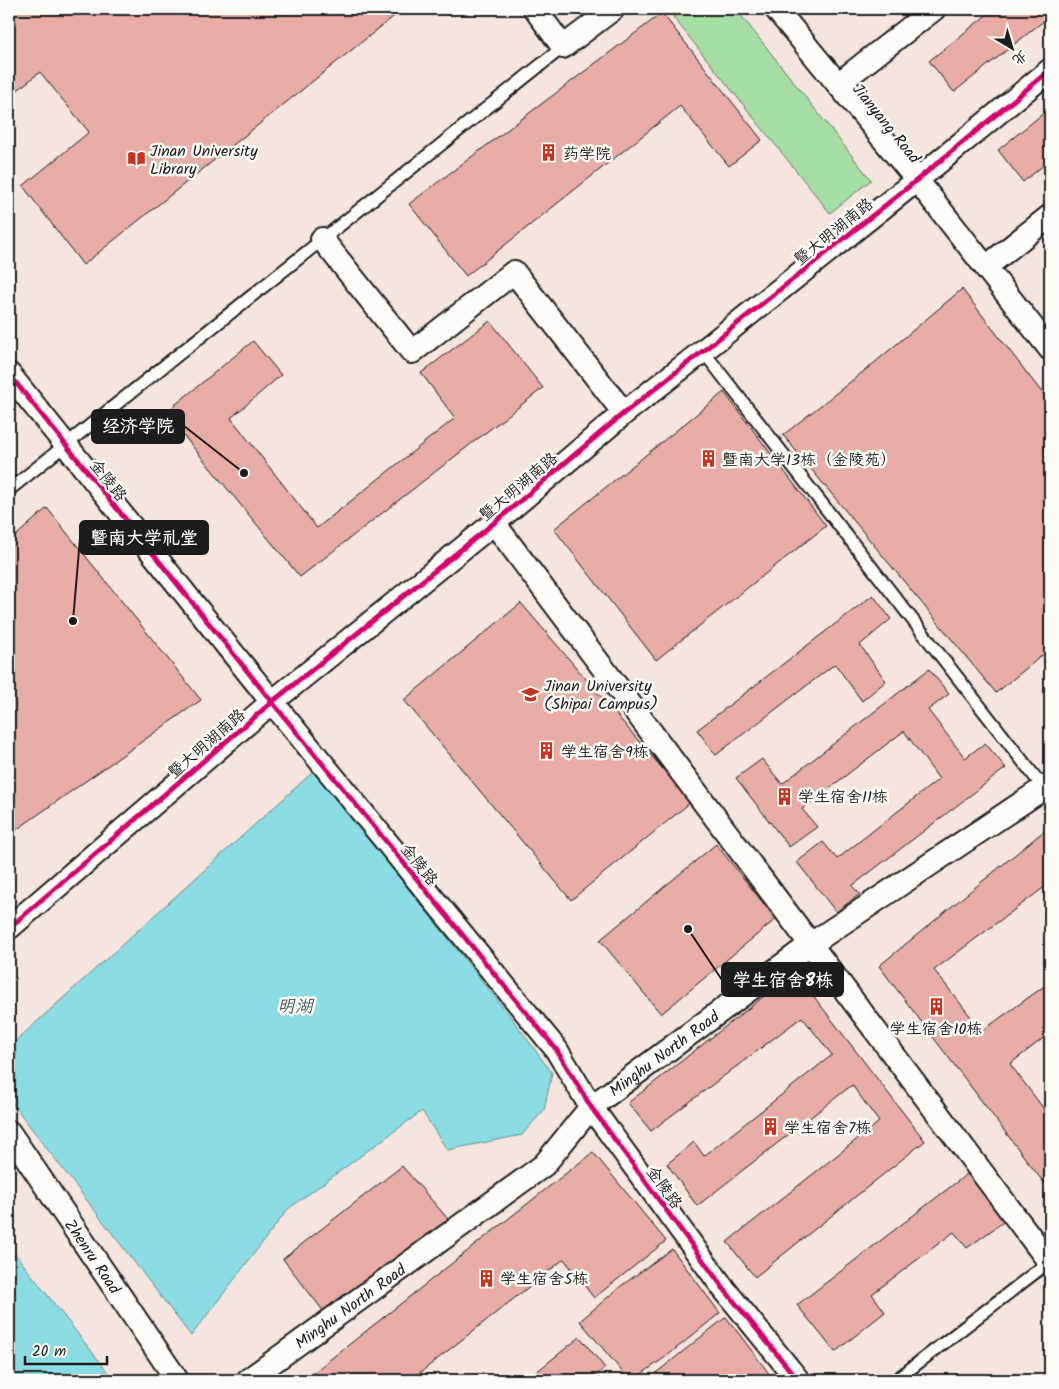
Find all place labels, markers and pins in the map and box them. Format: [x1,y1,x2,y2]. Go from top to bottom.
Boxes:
place label: Jinan University Library [150,139,258,182]
place label: 药学院 [563,142,611,167]
building icon: 药学院 [539,143,559,163]
library icon: Jinan University Library [126,149,146,169]
callout: 经济学院 [92,410,184,443]
place label: 暨南大学13栋（金陵苑） [722,448,896,473]
building icon: 暨南大学13栋（金陵苑） [698,449,718,469]
callout: 暨南大学礼堂 [80,521,208,554]
place label: Jinan University (Shipai Campus) [544,674,658,717]
school or university icon: Jinan University (Shipai Campus) [520,684,540,704]
place label: 学生宿舍9栋 [561,740,649,765]
building icon: 学生宿舍9栋 [537,741,557,761]
place label: 学生宿舍11栋 [798,785,888,810]
building icon: 学生宿舍11栋 [774,786,794,806]
callout: 学生宿舍8栋 [722,963,843,996]
building icon: 学生宿舍10栋 [926,996,946,1016]
place label: 学生宿舍10栋 [889,1017,983,1042]
place label: 学生宿舍7栋 [784,1116,871,1141]
building icon: 学生宿舍7栋 [760,1117,780,1137]
place label: 学生宿舍5栋 [500,1267,589,1292]
building icon: 学生宿舍5栋 [476,1268,496,1288]

